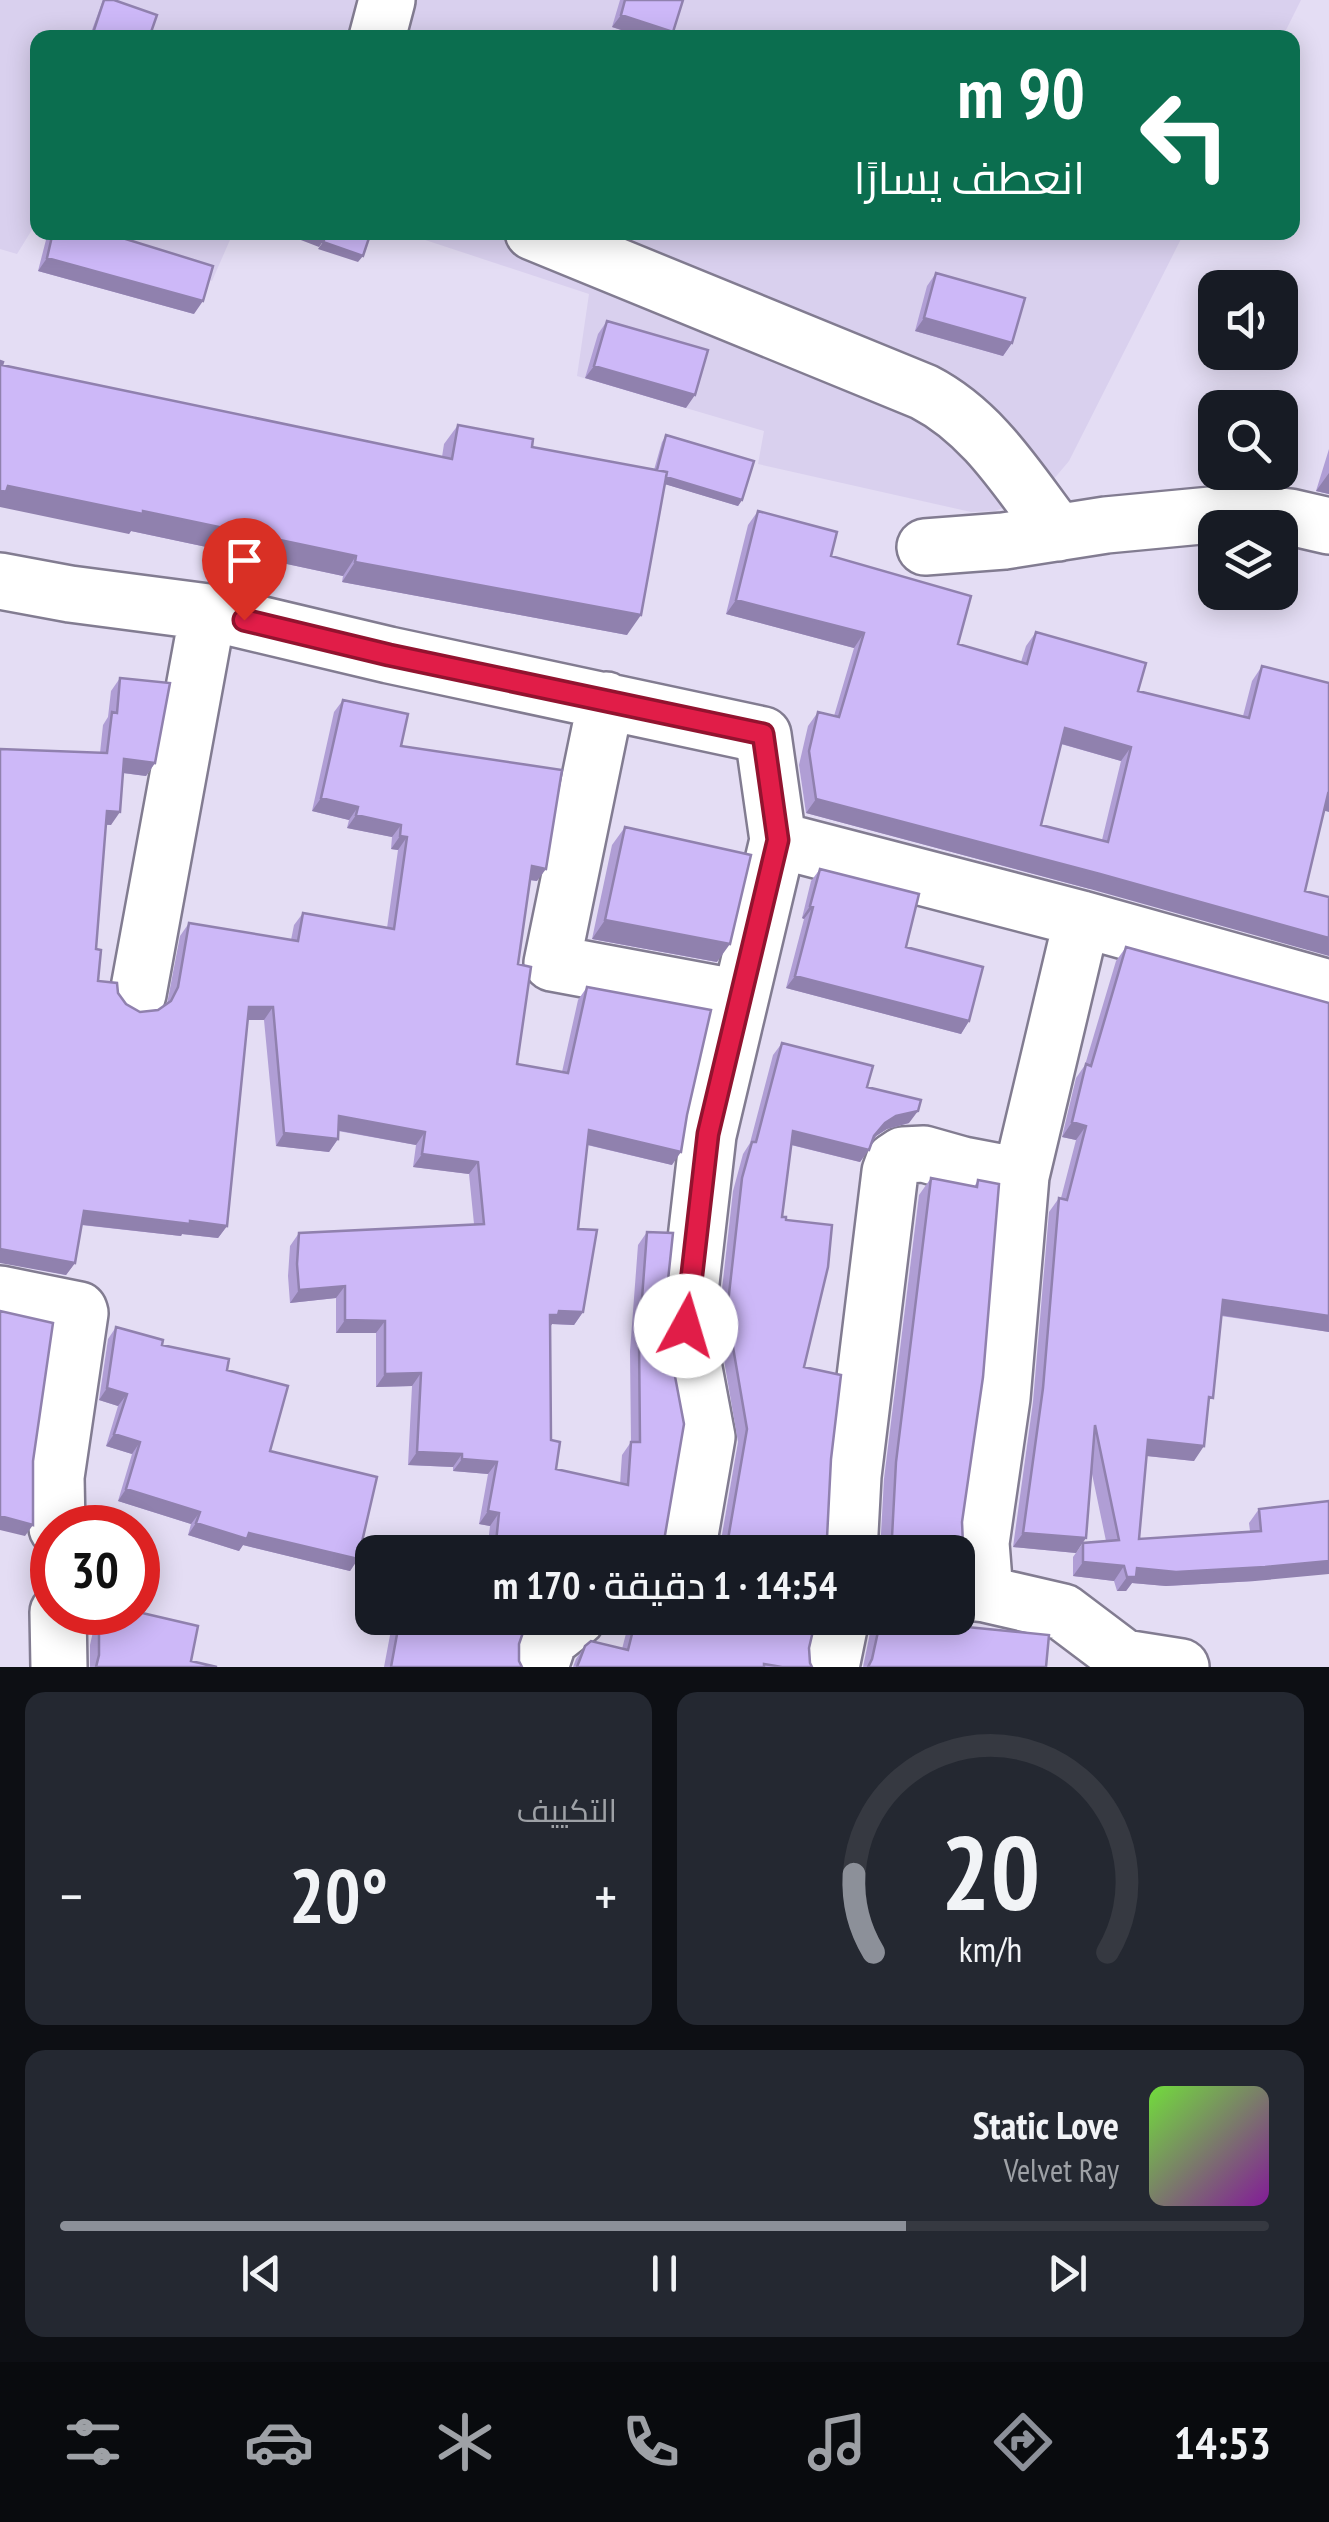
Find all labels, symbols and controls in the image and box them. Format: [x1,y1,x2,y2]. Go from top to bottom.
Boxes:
text: 90 m [957,47,1085,137]
icon: left [1120,70,1250,200]
text: انعطف يسارًا [854,148,1085,206]
map controls [1198,270,1298,610]
button: sound [1198,270,1298,370]
button: search [1198,390,1298,490]
button: layers [1198,510,1298,610]
pin [202,518,287,621]
icon: arrive [217,533,272,588]
position arrow [634,1274,738,1378]
speed limit sign: 30 [30,1505,160,1635]
text: 14:54 · 1 دقيقة · 170 m [493,1560,837,1609]
text: التكييف [517,1789,617,1831]
text: 20 [941,1804,1040,1939]
text: 20° [289,1847,388,1944]
text: − [60,1860,83,1931]
text: + [594,1860,617,1931]
text: km/h [959,1926,1022,1972]
text: Static Love [973,2100,1119,2149]
text: Velvet Ray [1004,2149,1119,2191]
icon: previous [234,2246,289,2301]
icon: pause [637,2246,692,2301]
icon: next [1040,2246,1095,2301]
icon: filters [58,2407,128,2477]
icon: car [244,2407,314,2477]
icon: climate [430,2407,500,2477]
icon: phone [616,2407,686,2477]
icon: music [802,2407,872,2477]
icon: directions [988,2407,1058,2477]
text: 14:53 [1174,2413,1271,2471]

